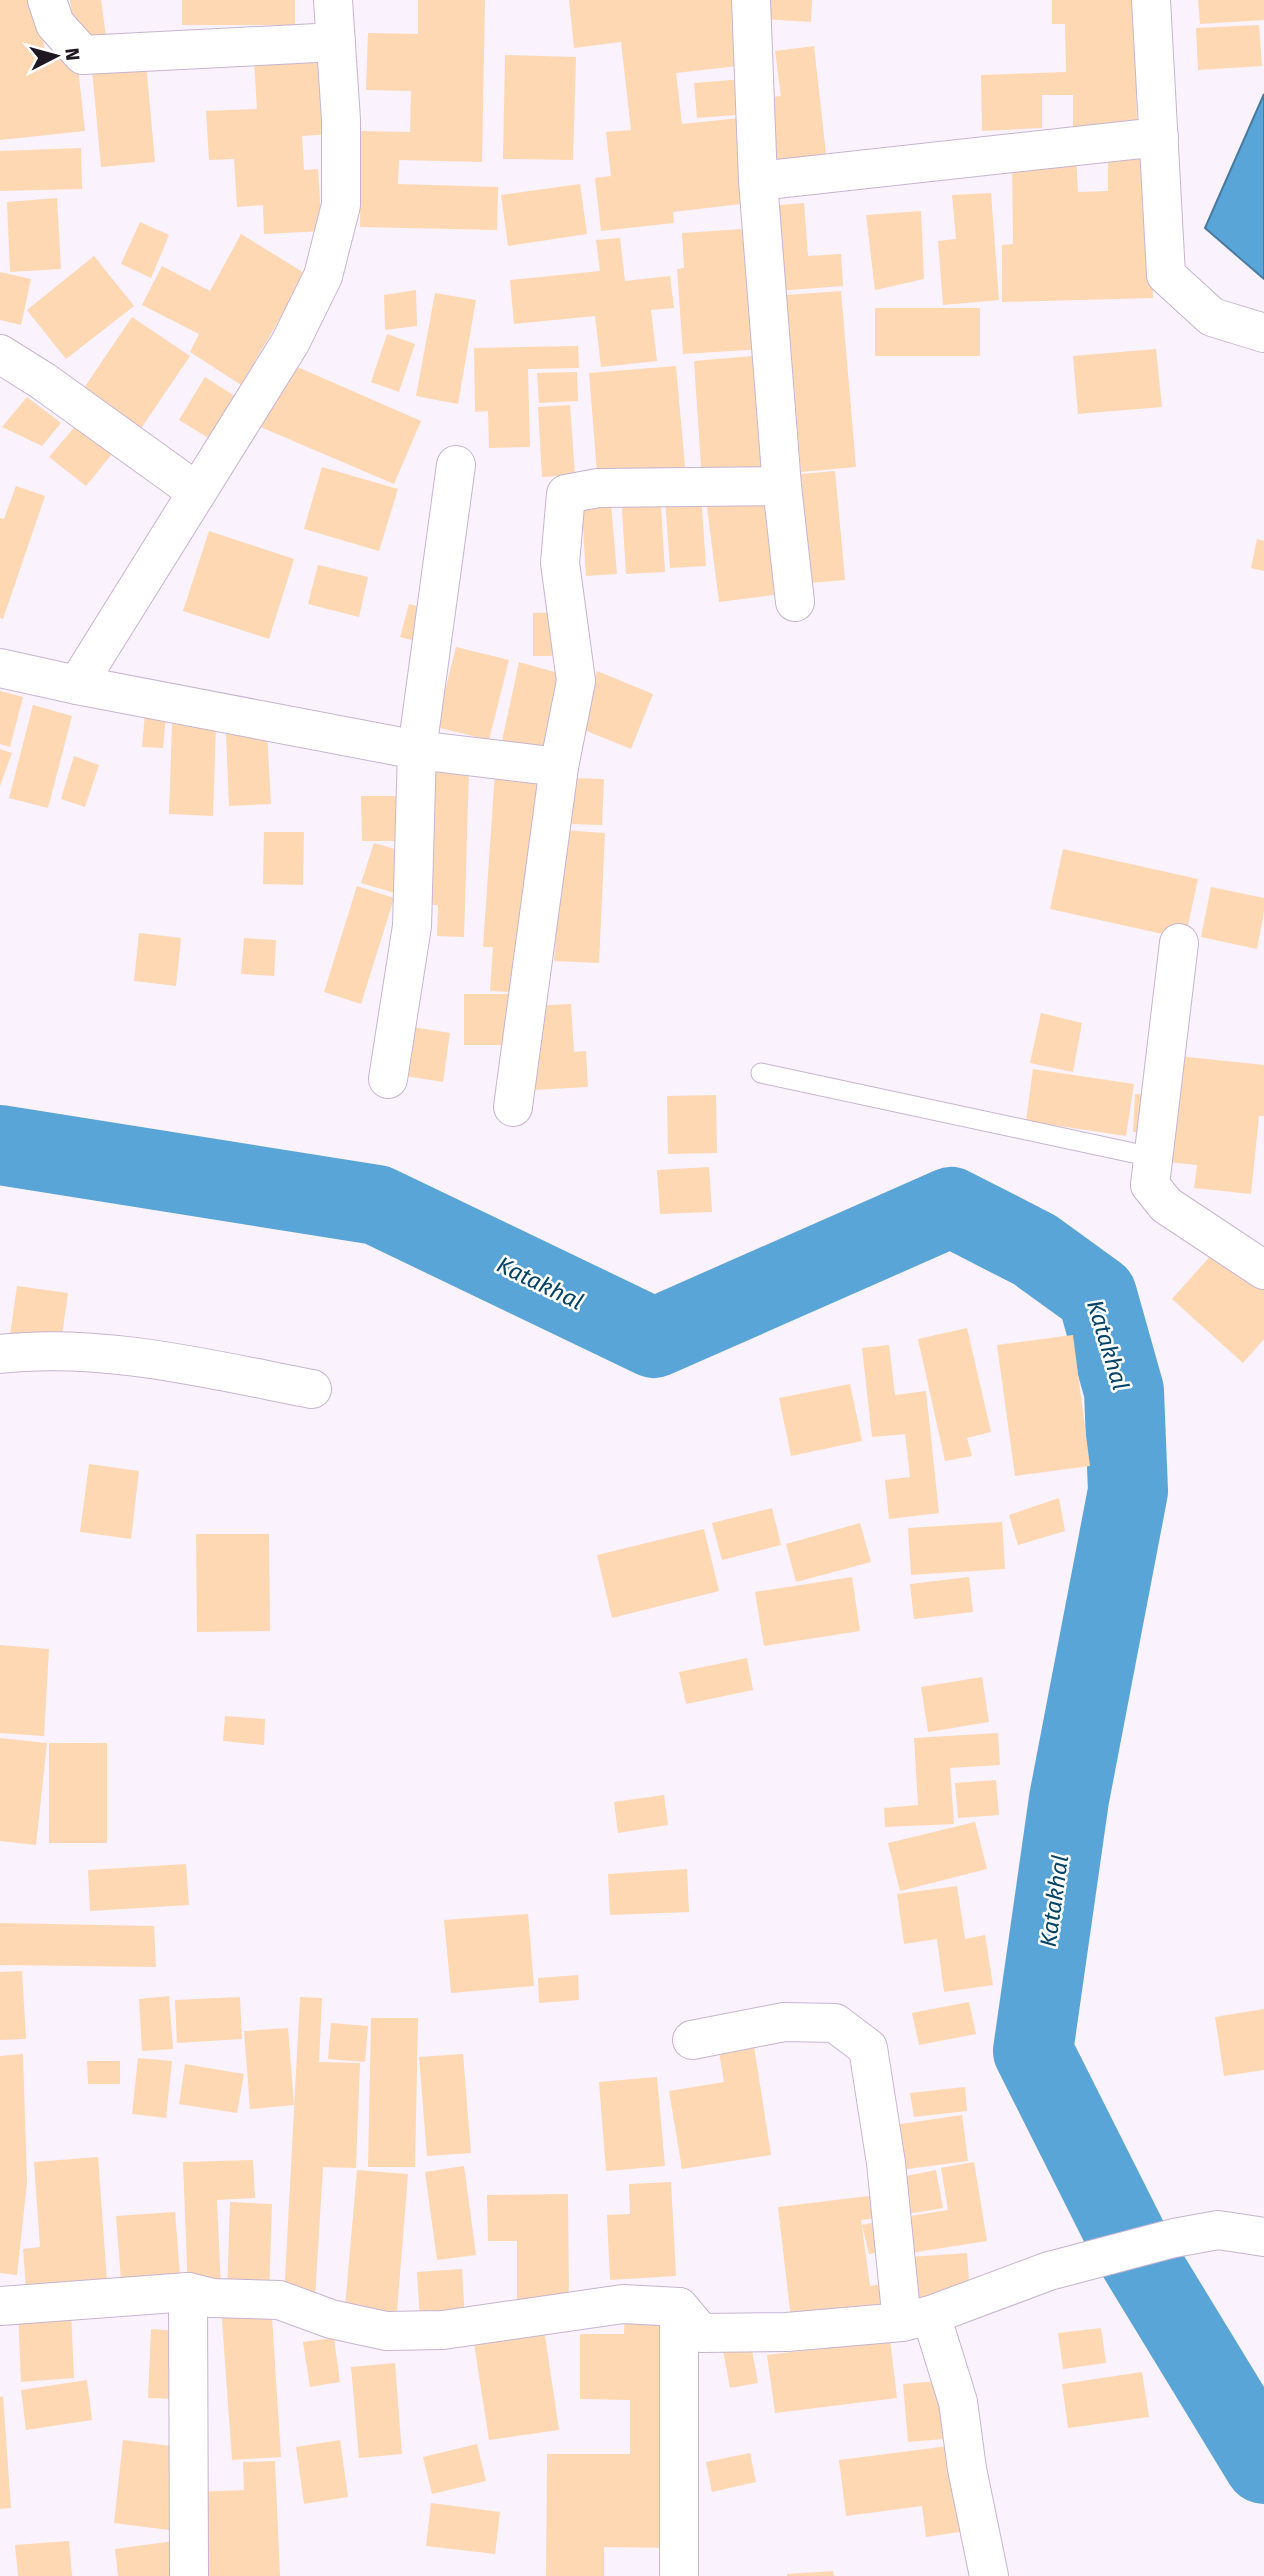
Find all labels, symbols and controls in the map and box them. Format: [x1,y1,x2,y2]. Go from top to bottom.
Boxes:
north arrow [21,21,91,91]
text: N [60,47,85,62]
water label: Katakhal [492,1250,588,1316]
water label: Katakhal [1081,1297,1135,1393]
water label: Katakhal [1034,1853,1074,1949]

